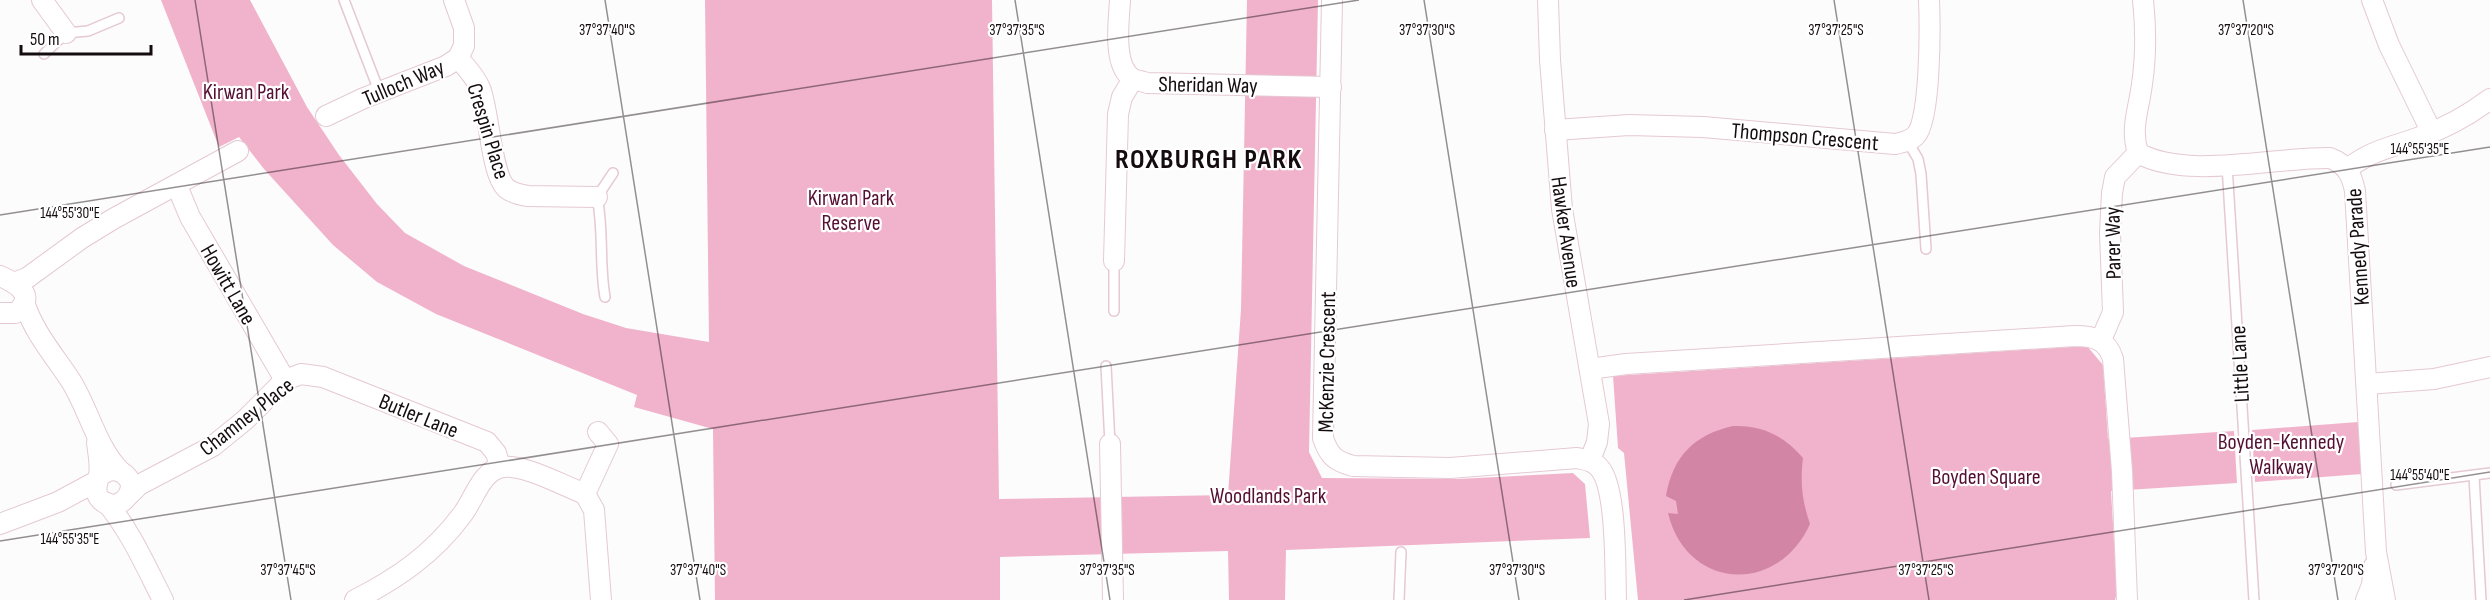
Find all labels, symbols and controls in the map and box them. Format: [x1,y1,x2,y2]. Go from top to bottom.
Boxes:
scale bar [21,18,152,56]
text: 37°37'40"S [579,21,635,40]
text: 37°37'35"S [989,21,1045,40]
text: 37°37'30"S [1399,21,1455,40]
text: 37°37'25"S [1808,21,1864,40]
text: 37°37'20"S [2218,21,2274,40]
text: 50 m [30,29,60,50]
street label: Tulloch Way [359,54,449,113]
street label: Sheridan Way [1158,71,1258,100]
park label: Kirwan Park [203,79,290,106]
street label: Crespin Place [460,80,515,183]
street label: Thompson Crescent [1730,118,1880,157]
text: 144°55'35"E [2390,140,2450,159]
district label: ROXBURGH PARK [1115,143,1303,176]
street label: Hawker Avenue [1544,175,1587,290]
park label: Kirwan Park Reserve [808,185,895,237]
street label: Kennedy Parade [2341,188,2376,306]
text: 144°55'30"E [40,204,100,223]
street label: Parer Way [2099,206,2128,280]
street label: Howitt Lane [194,240,261,330]
street label: McKenzie Crescent [1313,291,1342,433]
street label: Little Lane [2225,325,2256,403]
street label: Chamney Place [194,372,299,462]
street label: Butler Lane [375,388,462,445]
park label: Boyden-Kennedy Walkway [2218,429,2345,481]
park label: Boyden Square [1931,464,2041,491]
text: 144°55'40"E [2390,466,2450,485]
park label: Woodlands Park [1210,483,1327,510]
text: 144°55'35"E [40,530,100,549]
text: 37°37'45"S [260,561,316,580]
text: 37°37'40"S [670,561,726,580]
text: 37°37'35"S [1079,561,1135,580]
text: 37°37'30"S [1489,561,1545,580]
text: 37°37'25"S [1898,561,1954,580]
text: 37°37'20"S [2308,561,2364,580]

